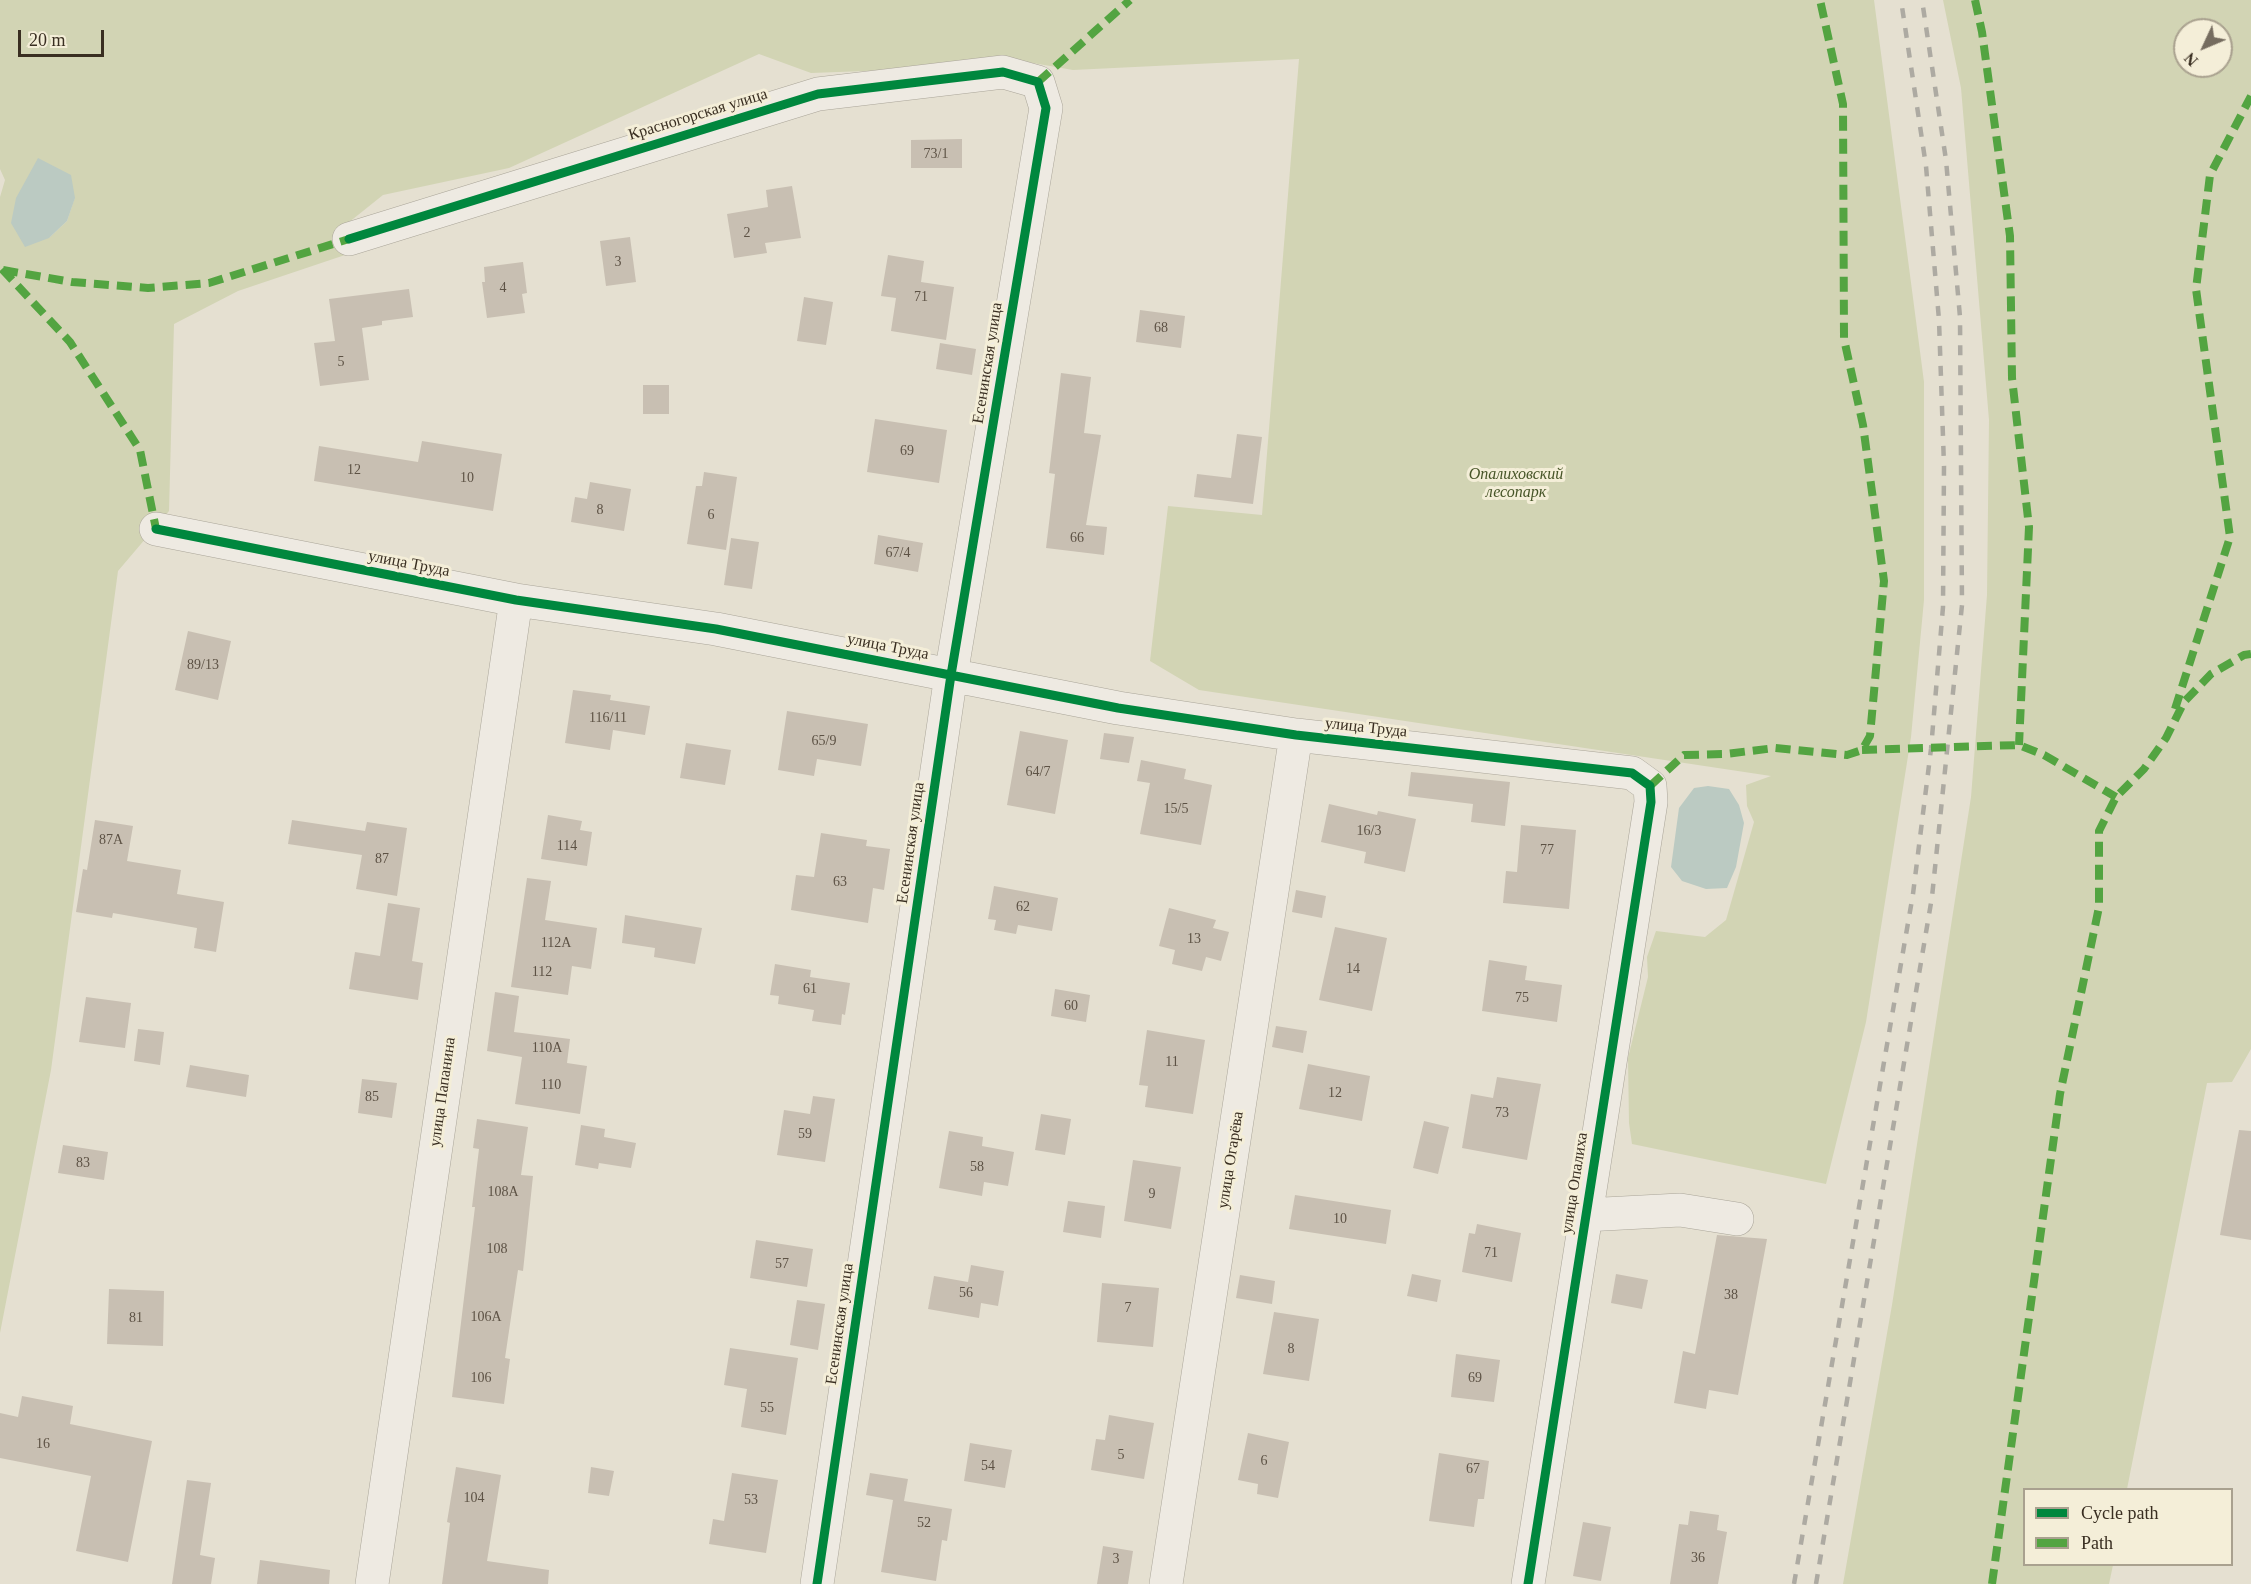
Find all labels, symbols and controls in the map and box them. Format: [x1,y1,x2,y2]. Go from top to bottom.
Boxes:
scale bar [21,18,106,56]
north arrow [2173,18,2233,78]
text: 20 m [29,30,66,50]
text: N [2181,49,2201,70]
street label: Красногорская улица [626,85,770,145]
house number: 73/1 [924,146,948,162]
house number: 2 [744,225,750,241]
house number: 3 [614,254,622,270]
house number: 4 [500,280,506,296]
house number: 71 [914,289,928,305]
street label: Есенинская улица [969,301,1007,425]
house number: 68 [1154,320,1168,336]
house number: 5 [338,354,344,370]
house number: 69 [900,443,914,459]
house number: 12 [347,462,361,478]
park label: Опалиховский лесопарк [1469,465,1563,503]
house number: 10 [460,470,474,486]
house number: 8 [596,502,604,518]
house number: 6 [708,507,714,523]
house number: 66 [1070,530,1084,546]
house number: 67/4 [886,545,910,561]
street label: улица Труда [367,547,451,581]
street label: улица Труда [846,630,930,664]
house number: 89/13 [187,657,219,673]
house number: 116/11 [589,710,627,726]
street label: улица Труда [1324,714,1408,742]
house number: 65/9 [812,733,836,749]
house number: 64/7 [1026,764,1050,780]
street label: Есенинская улица [893,781,929,905]
house number: 15/5 [1164,801,1188,817]
house number: 16/3 [1357,823,1381,839]
house number: 87А [99,832,123,848]
house number: 114 [557,838,577,854]
house number: 77 [1540,842,1554,858]
house number: 87 [375,851,389,867]
house number: 63 [833,874,847,890]
house number: 62 [1016,899,1030,915]
house number: 13 [1187,931,1201,947]
house number: 112А [541,935,571,951]
house number: 14 [1346,961,1360,977]
house number: 112 [532,964,552,980]
house number: 61 [803,981,817,997]
house number: 75 [1515,990,1529,1006]
house number: 60 [1064,998,1078,1014]
street label: улица Папанина [426,1036,460,1148]
house number: 110А [532,1040,562,1056]
house number: 11 [1165,1054,1179,1070]
house number: 110 [541,1077,561,1093]
house number: 12 [1328,1085,1342,1101]
house number: 85 [365,1089,379,1105]
house number: 73 [1495,1105,1509,1121]
street label: улица Огарёва [1214,1110,1248,1210]
house number: 59 [798,1126,812,1142]
street label: улица Опалиха [1558,1131,1592,1235]
house number: 83 [76,1155,90,1171]
house number: 58 [970,1159,984,1175]
house number: 108А [487,1184,519,1200]
house number: 9 [1148,1186,1156,1202]
house number: 10 [1333,1211,1347,1227]
house number: 108 [486,1241,508,1257]
house number: 71 [1484,1245,1498,1261]
house number: 57 [775,1256,789,1272]
street label: Есенинская улица [822,1262,858,1386]
house number: 56 [959,1285,973,1301]
house number: 38 [1724,1287,1738,1303]
house number: 7 [1124,1300,1132,1316]
house number: 106А [470,1309,502,1325]
house number: 81 [129,1310,143,1326]
house number: 8 [1288,1341,1294,1357]
house number: 106 [470,1370,492,1386]
house number: 69 [1468,1370,1482,1386]
house number: 55 [760,1400,774,1416]
house number: 16 [36,1436,50,1452]
house number: 5 [1118,1447,1124,1463]
house number: 6 [1260,1453,1268,1469]
house number: 54 [981,1458,995,1474]
house number: 67 [1466,1461,1480,1477]
legend [2023,1488,2233,1566]
house number: 104 [464,1490,484,1506]
house number: 53 [744,1492,758,1508]
text: Cycle path [2081,1503,2158,1523]
house number: 52 [917,1515,931,1531]
text: Path [2081,1533,2113,1553]
house number: 36 [1691,1550,1705,1566]
house number: 3 [1112,1551,1120,1567]

